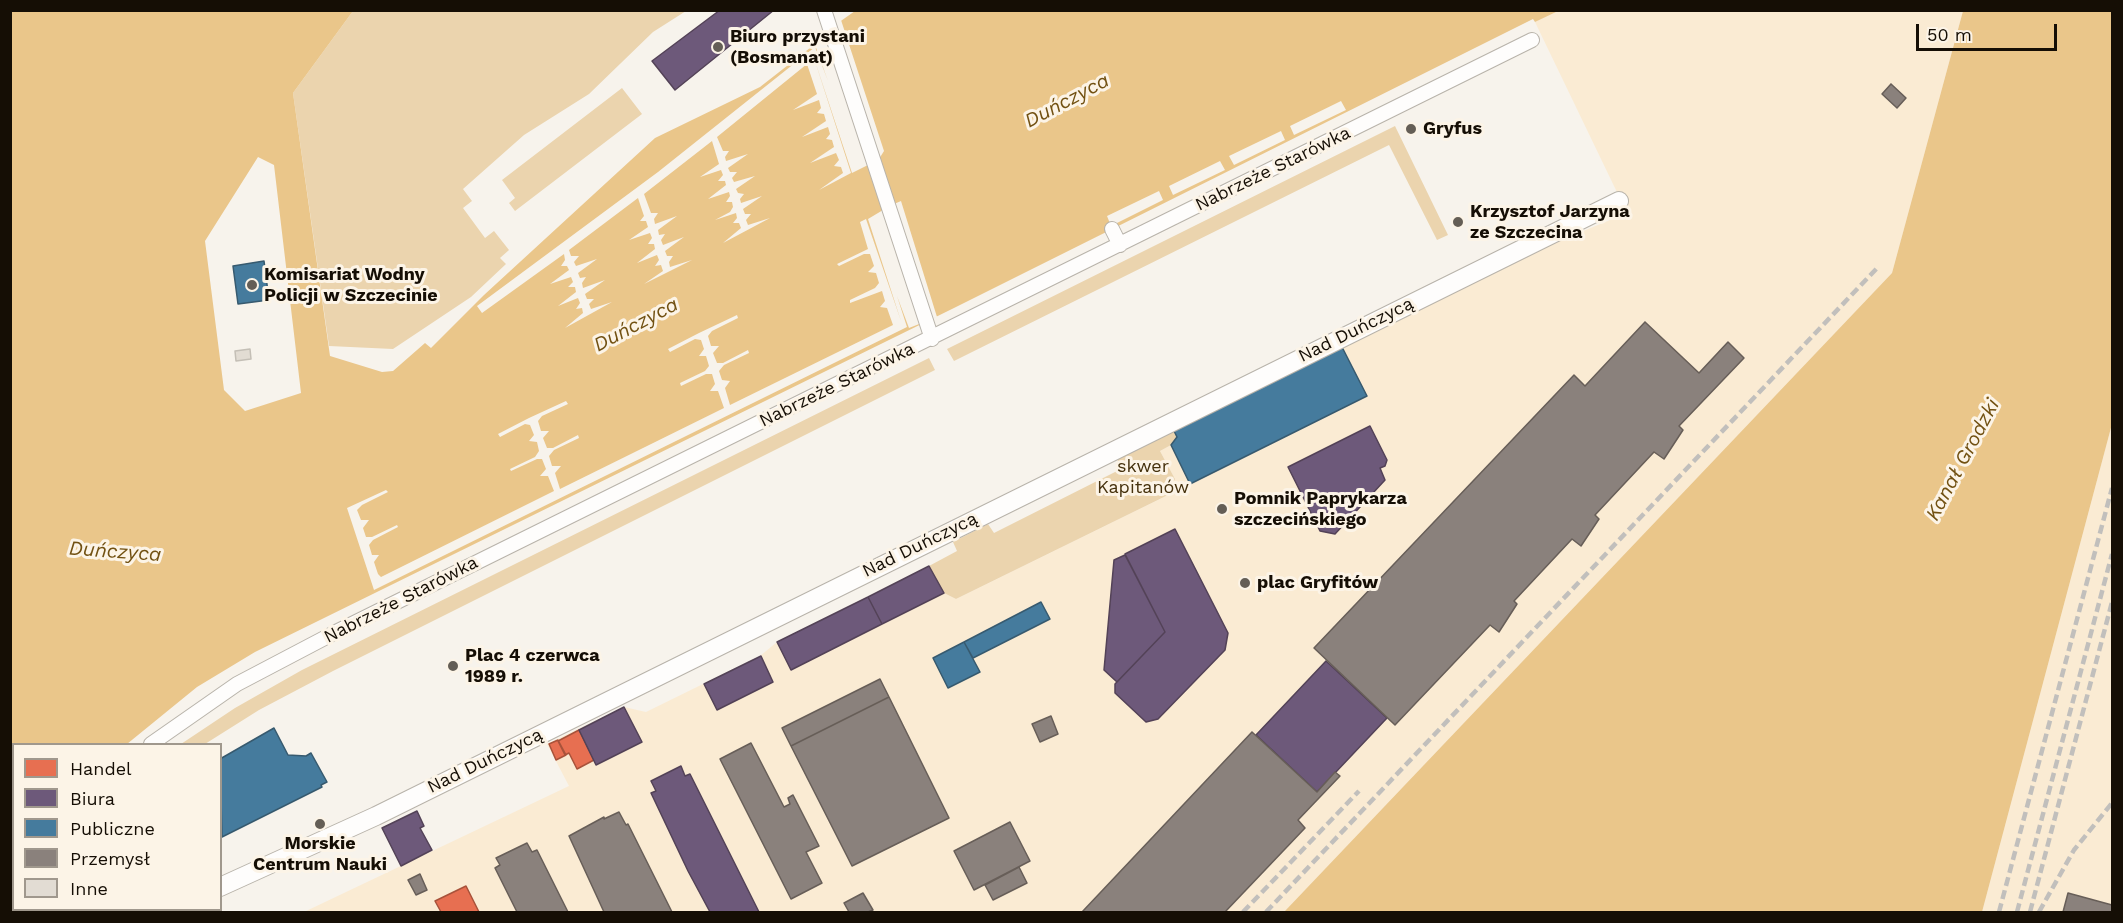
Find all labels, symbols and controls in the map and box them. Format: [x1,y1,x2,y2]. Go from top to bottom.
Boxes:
scale bar [1919,12,2060,50]
text: 50 m [1927,24,1972,45]
place label: Biuro przystani (Bosmanat) [730,26,865,68]
marker: Biuro przystani (Bosmanat) [711,40,725,54]
water label: Duńczyca [1021,69,1113,133]
place label: Gryfus [1423,118,1482,140]
street label: Nabrzeże Starówka [1192,122,1354,216]
marker: Gryfus [1404,122,1418,136]
place label: Krzysztof Jarzyna ze Szczecina [1470,201,1630,244]
marker: Krzysztof Jarzyna ze Szczecina [1451,215,1465,229]
place label: Komisariat Wodny Policji w Szczecinie [264,264,438,306]
marker: Komisariat Wodny Policji w Szczecinie [245,278,259,292]
water label: Duńczyca [590,293,682,357]
street label: Nad Duńczycą [1295,293,1417,367]
street label: Nabrzeże Starówka [756,338,918,432]
water label: Kanał Grodzki [1921,395,2005,525]
park label: skwer Kapitanów [1097,456,1189,498]
place label: Pomnik Paprykarza szczecińskiego [1234,488,1407,530]
marker: Pomnik Paprykarza szczecińskiego [1215,502,1229,516]
street label: Nad Duńczycą [859,508,981,582]
water label: Duńczyca [68,537,162,567]
street label: Nabrzeże Starówka [320,552,482,648]
place label: plac Gryfitów [1257,572,1378,594]
marker: plac Gryfitów [1238,576,1252,590]
place label: Plac 4 czerwca 1989 r. [465,645,600,688]
marker: Plac 4 czerwca 1989 r. [446,659,460,673]
street label: Nad Duńczycą [424,724,546,798]
legend [12,743,222,911]
text: Handel [70,758,132,779]
text: Biura [70,788,115,809]
marker: Morskie Centrum Nauki [313,817,327,831]
text: Publiczne [70,818,155,839]
place label: Morskie Centrum Nauki [253,833,387,876]
text: Przemysł [70,848,150,869]
text: Inne [70,878,108,899]

